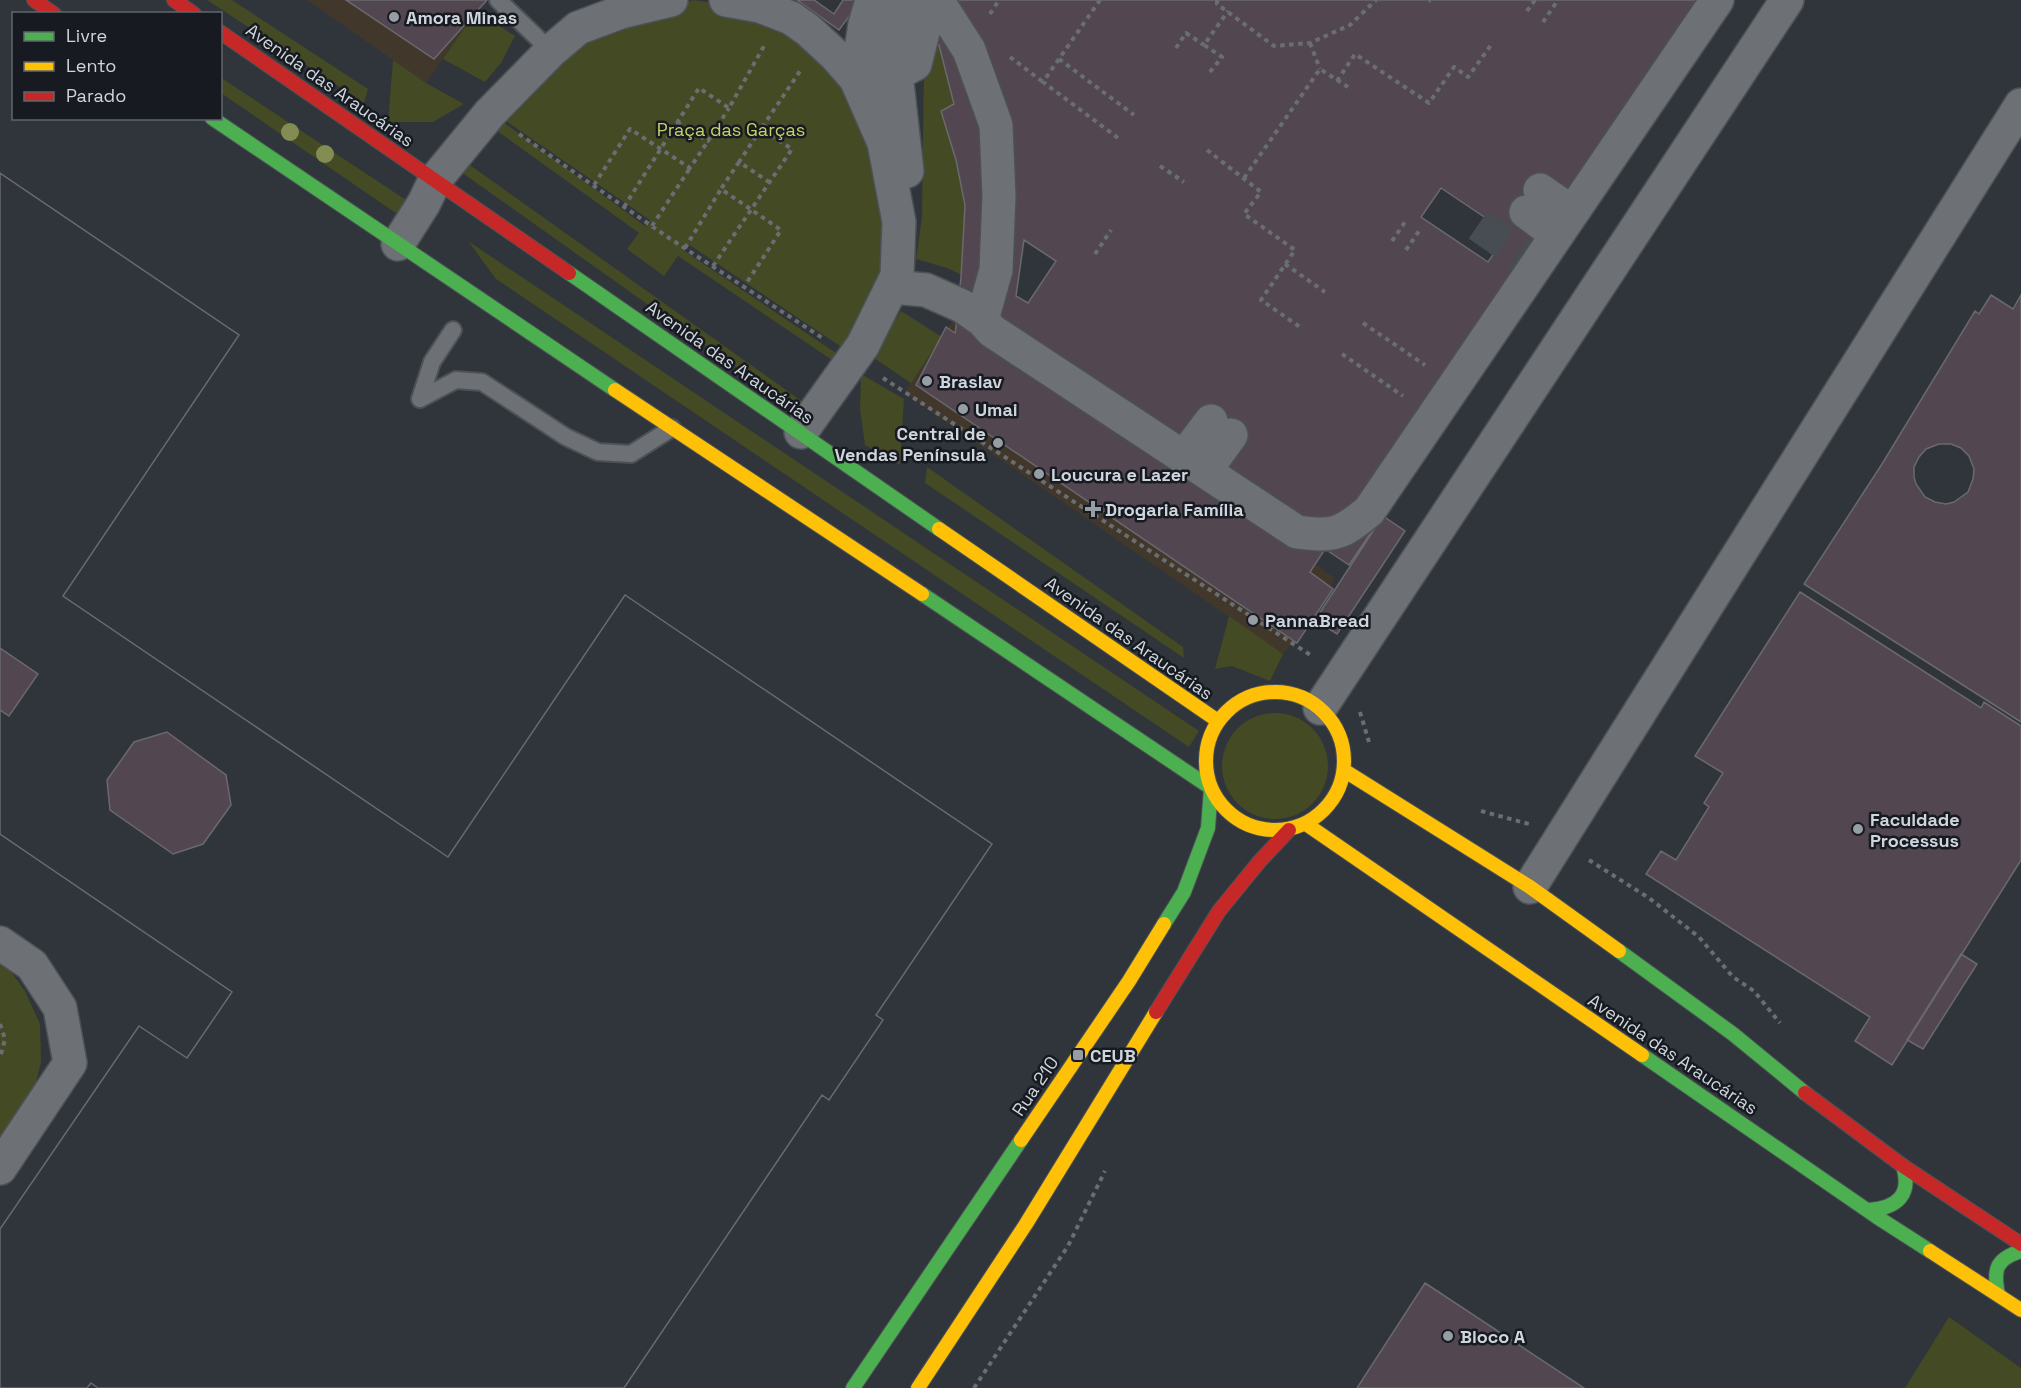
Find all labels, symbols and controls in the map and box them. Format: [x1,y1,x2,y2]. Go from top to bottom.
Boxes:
place label: Amora Minas [406,6,517,29]
marker: Amora Minas [387,10,401,24]
legend [12,12,222,120]
street label: Avenida das Araucárias [242,18,418,152]
text: Livre [66,24,107,47]
text: Lento [66,54,116,77]
text: Parado [66,84,126,107]
park label: Praça das Garças [657,118,805,141]
street label: Avenida das Araucárias [642,295,818,429]
place label: Braslav [939,370,1002,393]
marker: Braslav [920,374,934,388]
place label: Umai [975,398,1018,421]
marker: Umai [956,402,970,416]
place label: Central de Vendas Península [834,422,987,466]
marker: Central de Vendas Península [991,436,1005,450]
place label: Loucura e Lazer [1051,463,1188,486]
marker: Loucura e Lazer [1032,467,1046,481]
place label: Drogaria Família [1105,498,1244,521]
marker: Drogaria Família [1086,502,1100,516]
street label: Avenida das Araucárias [1041,571,1217,705]
place label: PannaBread [1265,609,1370,632]
marker: PannaBread [1246,613,1260,627]
place label: Faculdade Processus [1870,808,1960,852]
marker: Faculdade Processus [1851,822,1865,836]
street label: Avenida das Araucárias [1584,989,1762,1119]
place label: CEUB [1090,1044,1136,1067]
marker: CEUB [1071,1048,1085,1062]
street label: Rua 210 [1007,1052,1063,1120]
place label: Bloco A [1460,1325,1526,1348]
marker: Bloco A [1441,1329,1455,1343]

